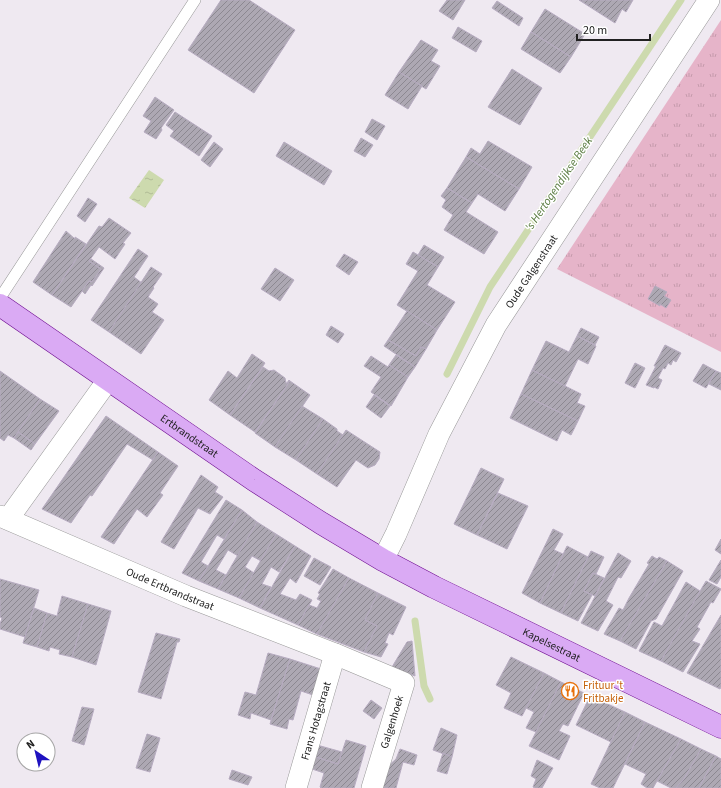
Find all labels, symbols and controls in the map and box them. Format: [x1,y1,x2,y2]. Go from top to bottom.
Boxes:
scale bar [577,16,650,42]
text: 20 m [583,22,607,39]
water label: 's Hertogendijkse Beek [521,133,597,235]
street label: Oude Galgenstraat [501,231,561,311]
street label: Ertbrandstraat [158,410,221,461]
street label: Oude Ertbrandstraat [124,564,217,614]
street label: Kapelsestraat [520,624,584,665]
place label: Frituur 't Fritbakje [583,678,624,706]
street label: Frans Hotagstraat [297,680,334,762]
restaurant icon: Frituur 't Fritbakje [560,681,580,701]
street label: Galgenhoek [377,693,407,750]
north arrow [16,732,56,772]
text: N [23,736,38,752]

